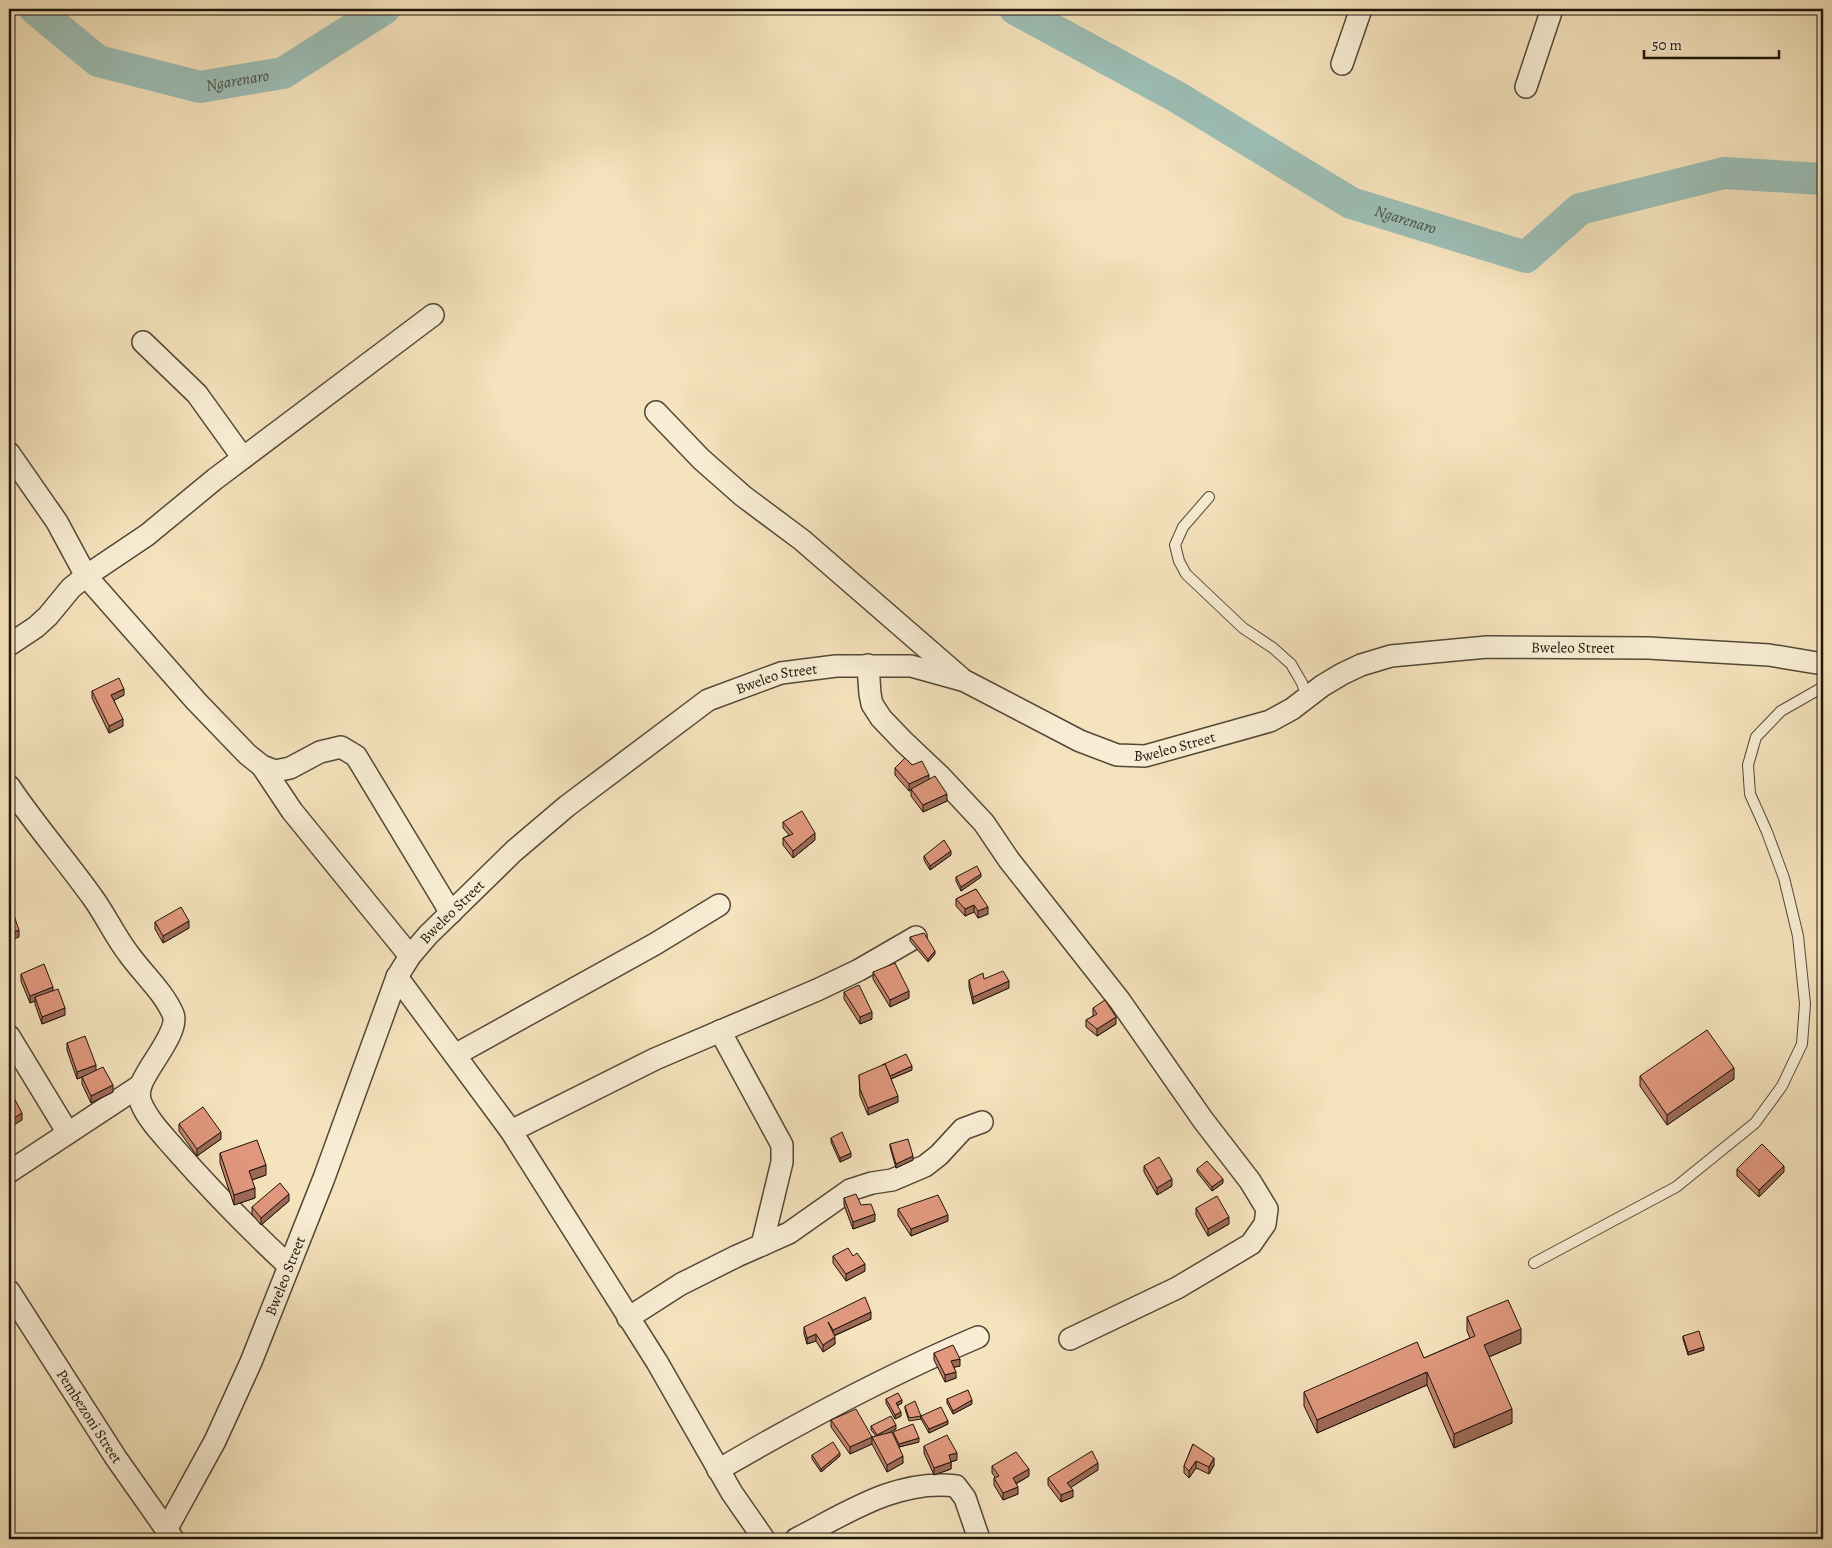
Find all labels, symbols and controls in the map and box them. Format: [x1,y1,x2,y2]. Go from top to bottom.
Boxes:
scale bar [1644,28,1780,60]
text: 50 m [1652,35,1682,55]
water label: Ngarenaro [204,65,271,97]
water label: Ngarenaro [1372,200,1439,240]
street label: Bweleo Street [1531,637,1615,658]
street label: Bweleo Street [733,658,818,699]
street label: Bweleo Street [1133,727,1218,767]
street label: Bweleo Street [415,875,489,948]
street label: Bweleo Street [260,1233,310,1319]
street label: Pembezoni Street [52,1366,127,1468]

